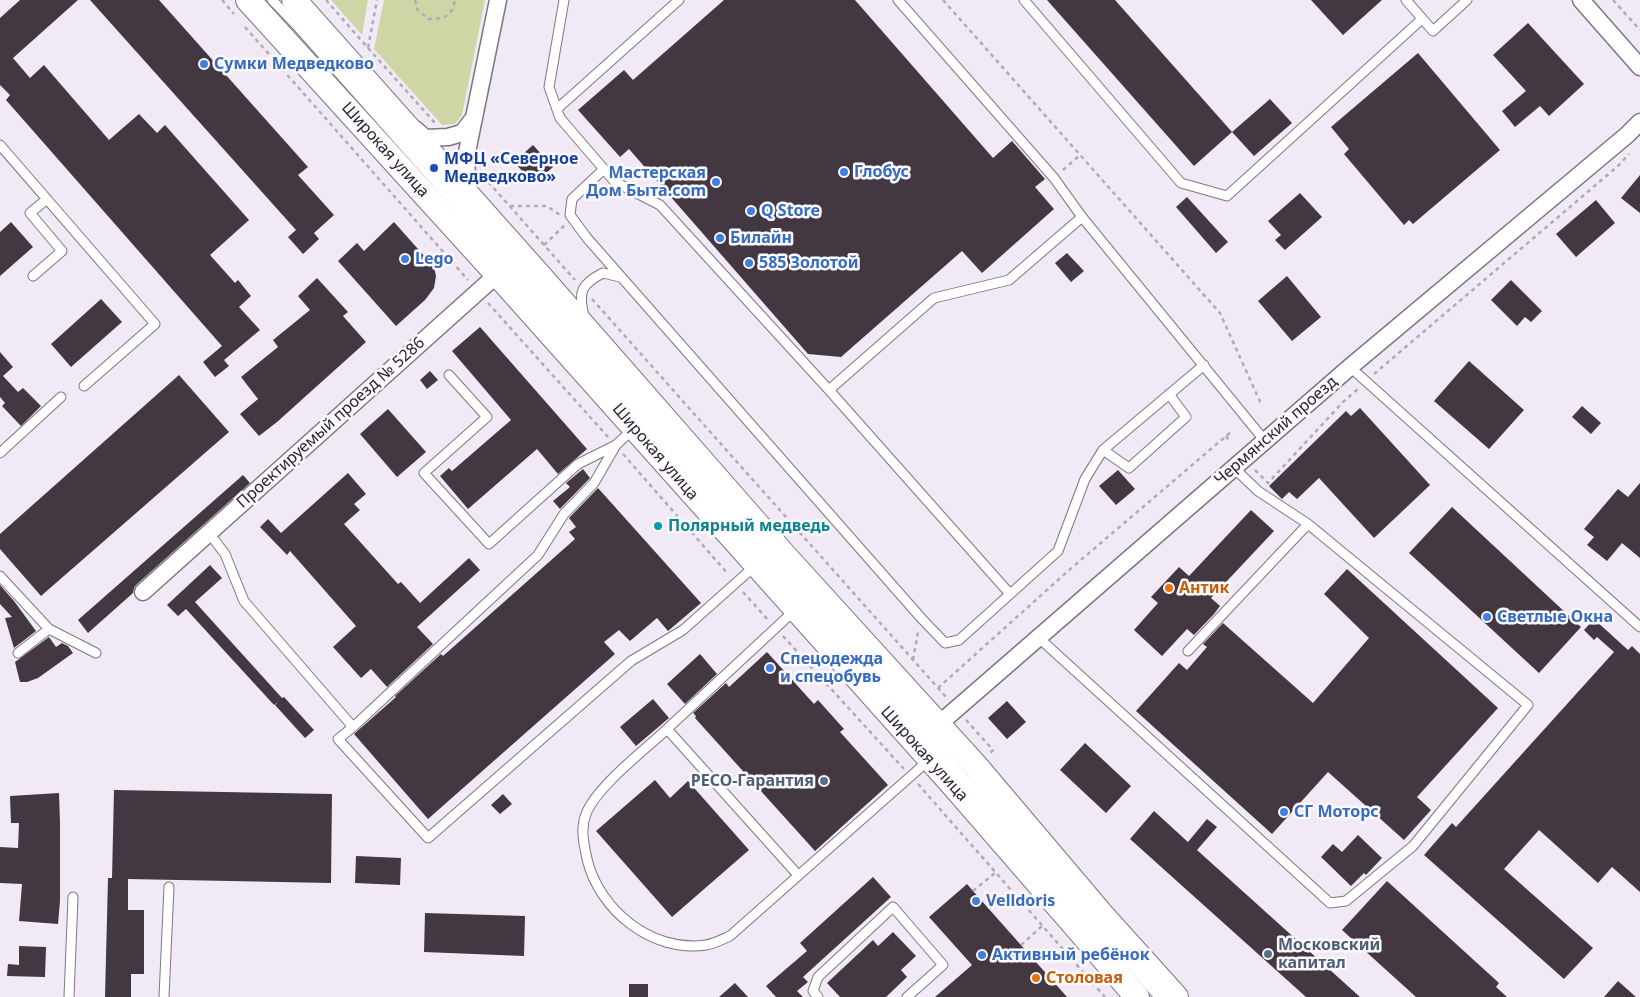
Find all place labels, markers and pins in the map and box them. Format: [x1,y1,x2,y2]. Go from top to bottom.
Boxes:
place label: Сумки Медведково [214,54,374,74]
marker: Сумки Медведково [198,58,210,70]
place label: МФЦ «Северное Медведково» [444,149,578,187]
marker: МФЦ «Северное Медведково» [428,162,440,174]
place label: Глобус [854,162,909,182]
place label: Мастерская Дом Быта.com [586,163,706,201]
marker: Глобус [838,166,850,178]
marker: Мастерская Дом Быта.com [710,176,722,188]
place label: Q Store [761,201,820,221]
marker: Q Store [745,205,757,217]
place label: Билайн [730,228,792,248]
marker: Билайн [714,232,726,244]
place label: Lego [415,249,454,269]
marker: Lego [399,253,411,265]
place label: 585 Золотой [759,253,858,273]
marker: 585 Золотой [743,257,755,269]
place label: Полярный медведь [668,516,830,536]
marker: Полярный медведь [652,520,664,532]
place label: Антик [1179,578,1229,598]
marker: Антик [1163,582,1175,594]
place label: Светлые Окна [1497,607,1613,627]
marker: Светлые Окна [1481,611,1493,623]
place label: Спецодежда и спецобувь [780,649,883,687]
marker: Спецодежда и спецобувь [764,662,776,674]
place label: РЕСО-Гарантия [691,771,814,791]
marker: РЕСО-Гарантия [818,775,830,787]
place label: СГ Моторс [1294,802,1379,822]
marker: СГ Моторс [1278,806,1290,818]
place label: Velldoris [986,891,1055,911]
marker: Velldoris [970,895,982,907]
place label: Московский капитал [1278,935,1380,973]
place label: Активный ребёнок [992,945,1150,965]
marker: Московский капитал [1262,948,1274,960]
marker: Активный ребёнок [976,949,988,961]
place label: Столовая [1046,968,1123,988]
marker: Столовая [1030,972,1042,984]

